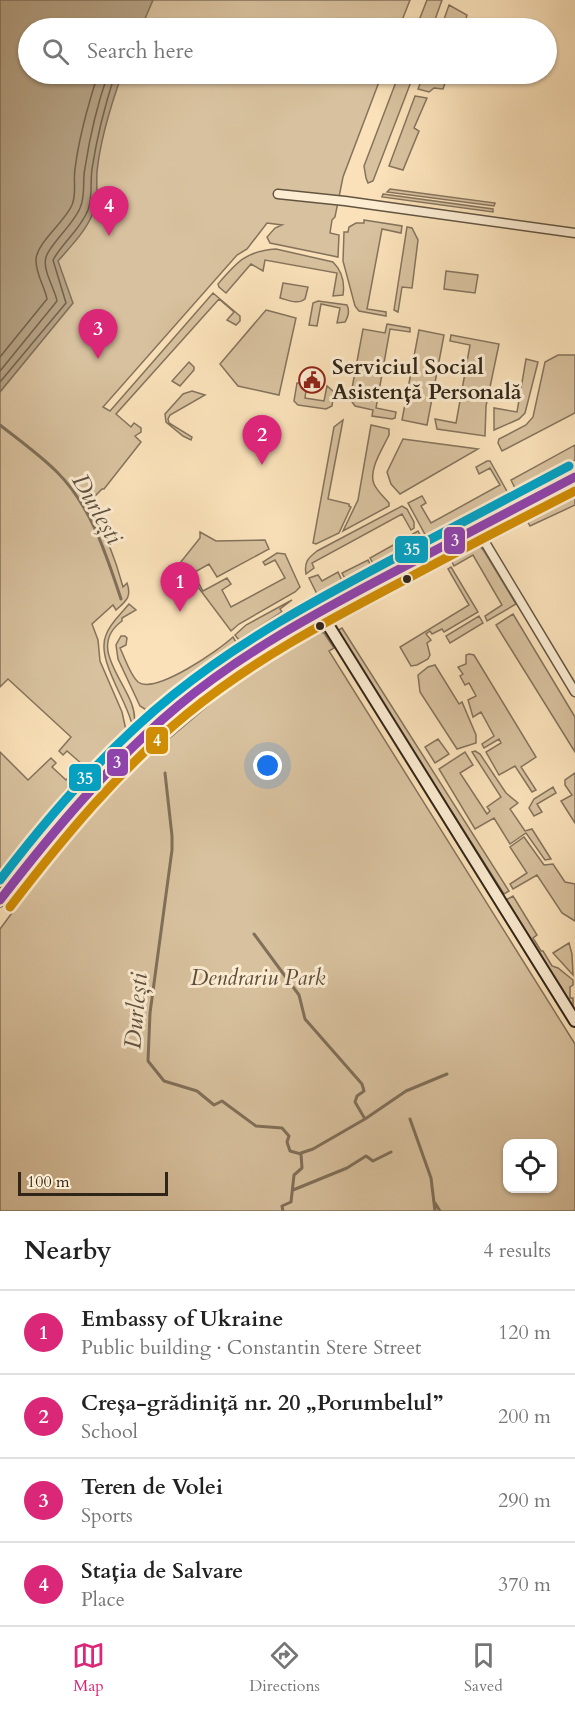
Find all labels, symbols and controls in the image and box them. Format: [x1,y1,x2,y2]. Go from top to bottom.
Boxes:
search box [18,18,557,84]
icon: search [39,35,72,68]
text: Search here [87,36,194,66]
pin: 4 [90,186,128,236]
pin: 3 [78,310,118,359]
place label: Serviciul Social Asistență Personală [332,352,522,407]
public building icon: Serviciul Social Asistență Personală [297,365,327,395]
pin: 2 [242,416,282,465]
water label: Durlești [64,468,131,551]
line badge: 3 [443,526,466,555]
text: 3 [451,530,459,552]
line badge: 35 [394,535,429,564]
text: 35 [404,539,420,561]
pin: 1 [160,562,200,612]
unlabelled marker [401,573,413,585]
unlabelled marker [314,620,326,632]
line badge: 4 [145,726,169,755]
text: 4 [153,730,161,752]
line badge: 3 [106,748,129,777]
your location [253,751,282,780]
text: 3 [113,752,121,774]
line badge: 35 [68,763,102,792]
text: 35 [77,768,93,790]
park label: Dendrariu Park [191,963,326,993]
water label: Durlești [116,971,156,1051]
map controls [503,1139,557,1193]
button: locate [503,1139,557,1193]
scale bar [18,1169,168,1196]
text: 100 m [27,1171,69,1193]
text: Nearby [24,1233,112,1268]
text: 4 results [483,1237,551,1264]
text: Embassy of Ukraine [81,1304,283,1334]
text: 1 [38,1319,49,1346]
text: 120 m [498,1319,551,1346]
text: Public building · Constantin Stere Street [81,1334,421,1361]
text: Creșa-grădiniță nr. 20 „Porumbelul” [81,1388,443,1418]
text: 2 [38,1403,49,1430]
text: 200 m [498,1403,551,1430]
text: School [81,1418,138,1445]
text: Teren de Volei [81,1472,223,1502]
text: 3 [38,1487,49,1514]
text: 290 m [498,1487,551,1514]
text: Sports [81,1502,133,1529]
text: Stația de Salvare [81,1556,243,1586]
text: 4 [38,1571,49,1598]
text: 370 m [498,1571,551,1598]
text: Place [81,1586,125,1613]
tab: Map [72,1639,105,1697]
tab: Directions [249,1639,320,1697]
tab: Saved [464,1639,503,1697]

